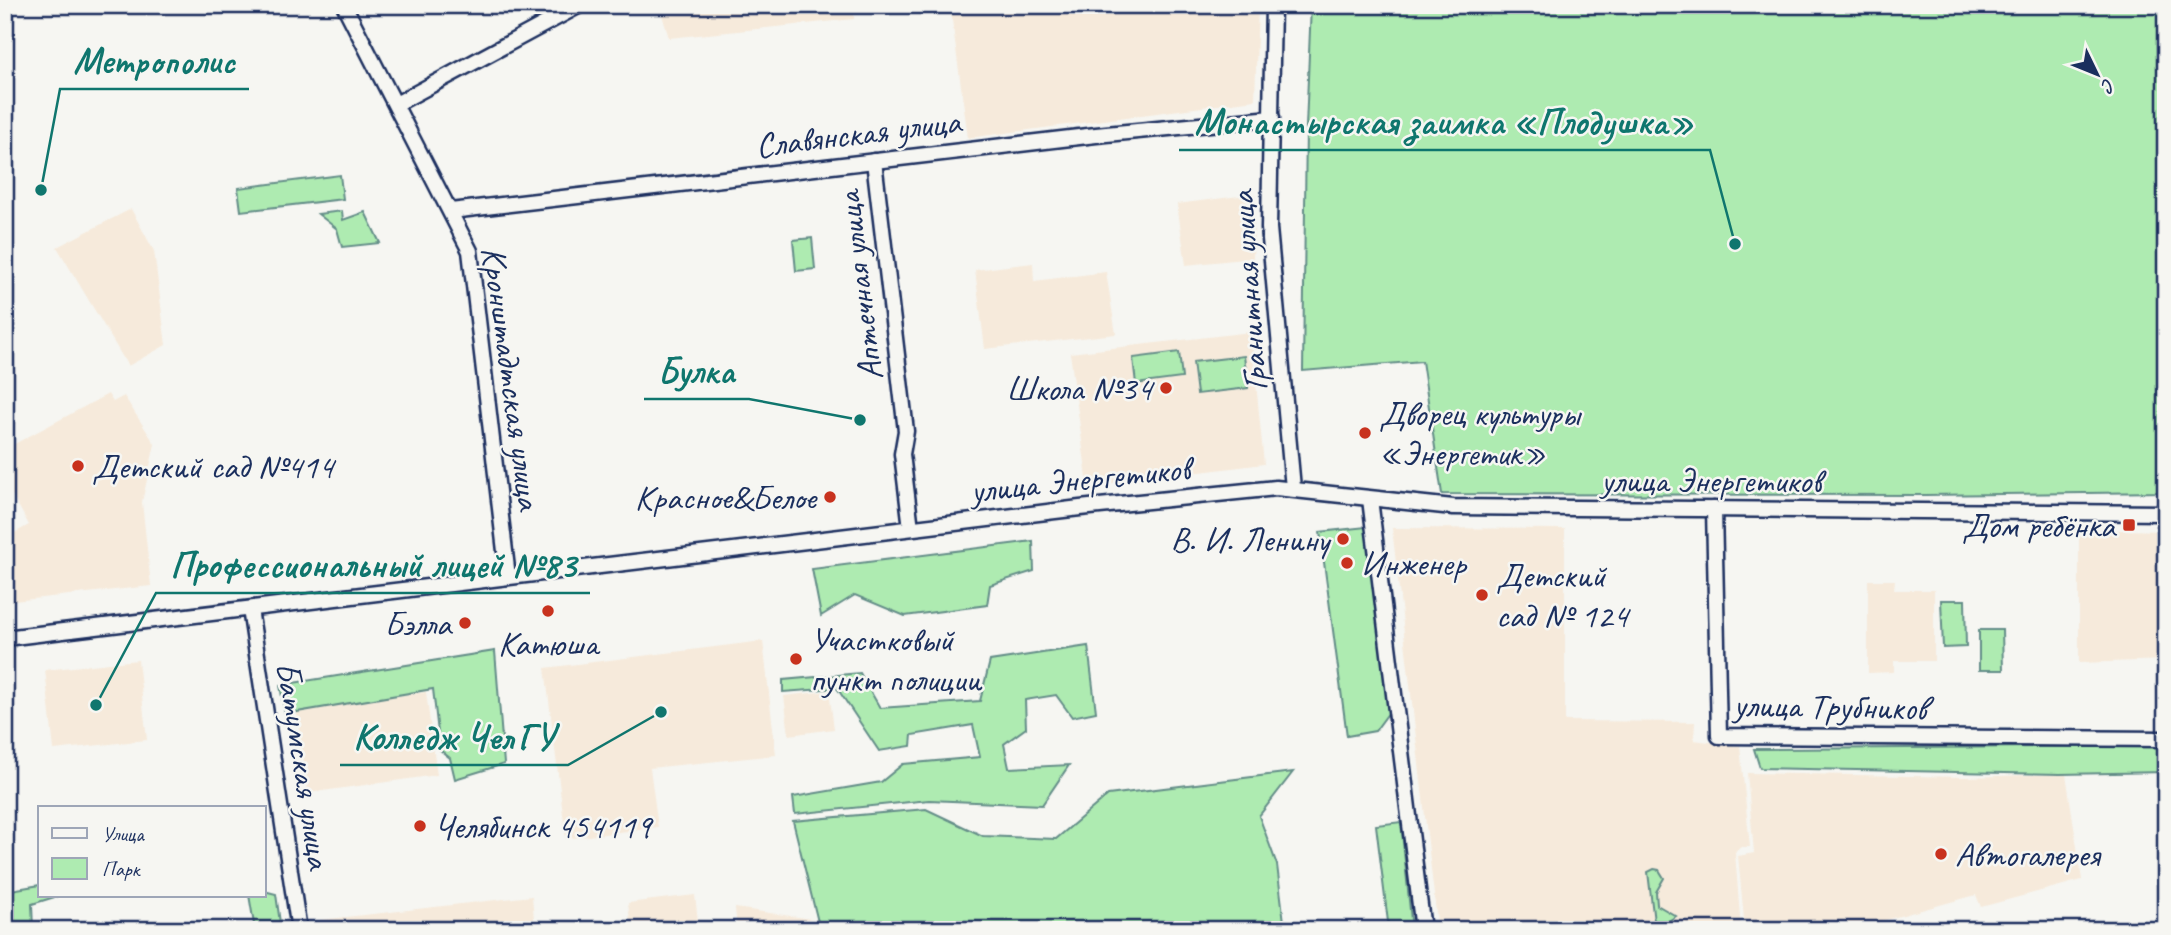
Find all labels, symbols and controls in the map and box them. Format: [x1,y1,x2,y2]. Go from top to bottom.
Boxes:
callout: Метрополис [60,31,249,89]
text: Метрополис [73,37,237,84]
north arrow [2062,38,2132,108]
text: С [2095,73,2121,98]
callout: Монастырская заимка «Плодушка» [1179,92,1710,150]
street label: Славянская улица [753,98,966,168]
text: Монастырская заимка «Плодушка» [1195,98,1693,146]
street label: Аптечная улица [825,186,893,383]
street label: Гранитная улица [1219,187,1278,393]
street label: Кронштадтская улица [471,244,553,515]
callout: Булка [644,341,749,399]
text: Булка [658,347,737,394]
place label: Школа №34 [1006,366,1155,411]
marker: Школа №34 [1158,380,1174,396]
place label: Дворец культуры «Энергетик» [1379,391,1582,476]
marker: Дворец культуры «Энергетик» [1357,425,1373,441]
place label: Детский сад №414 [92,444,337,489]
street label: улица Энергетиков [966,445,1198,514]
marker: Детский сад №414 [70,458,86,474]
street label: улица Энергетиков [1599,458,1827,503]
place label: Красное&Белое [635,475,819,520]
marker: Красное&Белое [822,489,838,505]
place label: Дом ребёнка [1962,503,2118,548]
place label: В. И. Ленину [1170,517,1332,562]
marker: Дом ребёнка [2121,517,2137,533]
marker: В. И. Ленину [1335,531,1351,547]
callout: Профессиональный лицей №83 [156,535,590,593]
text: Профессиональный лицей №83 [170,541,579,588]
place label: Инженер [1361,541,1468,586]
place label: Детский сад № 124 [1496,553,1631,638]
marker: Инженер [1339,555,1355,571]
marker: Детский сад № 124 [1474,587,1490,603]
place label: Бэлла [384,601,454,646]
marker: Катюша [540,603,556,619]
marker: Бэлла [457,615,473,631]
place label: Участковый пункт полиции [810,617,983,702]
place label: Катюша [498,621,601,666]
marker: Участковый пункт полиции [788,651,804,667]
street label: Батумская улица [265,658,342,874]
street label: улица Трубников [1731,682,1935,731]
callout: Колледж ЧелГУ [340,707,568,765]
text: Колледж ЧелГУ [353,713,561,760]
place label: Челябинск 454119 [434,804,654,849]
legend [38,806,266,897]
marker: Челябинск 454119 [412,818,428,834]
text: Улица [102,821,145,847]
place label: Автогалерея [1955,832,2101,877]
marker: Автогалерея [1933,846,1949,862]
text: Парк [102,856,142,882]

